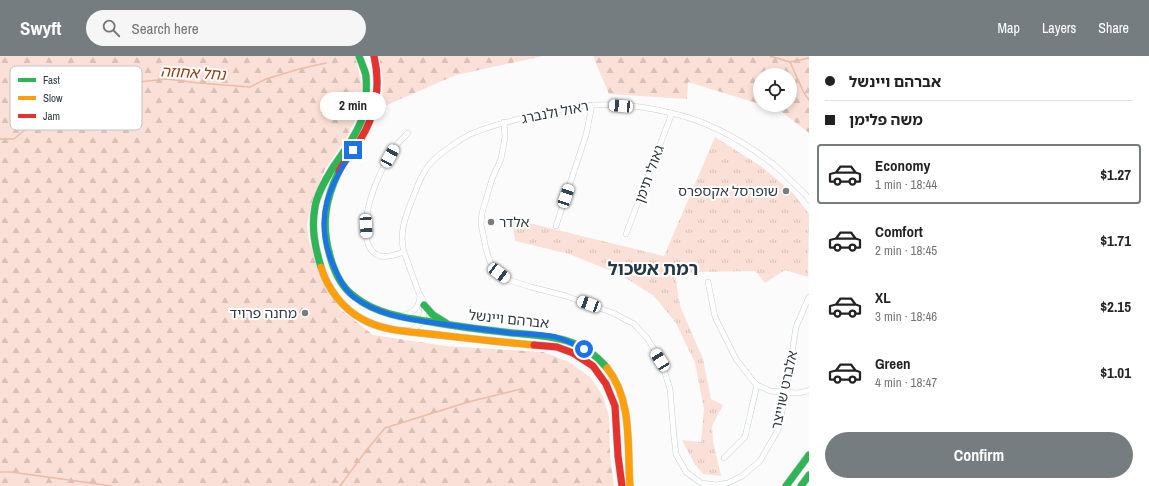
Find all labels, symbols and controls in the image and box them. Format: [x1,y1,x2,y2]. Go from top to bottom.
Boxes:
search box [86,10,366,46]
text: Swyft [20,15,62,41]
icon: search [100,17,122,39]
text: Search here [132,18,199,39]
text: Map [998,19,1020,37]
text: Layers [1042,19,1076,37]
text: Share [1098,19,1129,37]
water label: נחל אחוזה [160,60,227,85]
legend [10,66,142,130]
map controls [753,68,797,112]
button: locate [753,68,797,112]
text: אברהם ויינשל [849,71,941,92]
text: Fast [43,73,61,87]
text: Slow [43,91,63,105]
callout: 2 min [320,92,386,120]
text: 2 min [339,97,367,114]
street label: ראול ולנברג [520,97,590,127]
car [609,99,633,113]
text: Jam [43,109,60,123]
text: משה פלימן [849,109,923,130]
route end [344,141,362,159]
car [379,143,401,169]
street label: גאולי תימן [630,143,668,205]
text: Economy [875,155,930,176]
icon: car [827,156,863,192]
text: $1.27 [1100,164,1131,185]
text: 1 min · 18:44 [875,176,937,193]
place label: שופרסל אקספרס [678,182,778,200]
car [556,183,576,209]
marker: שופרסל אקספרס [781,186,791,196]
place label: אלדר [499,213,530,231]
car [359,214,373,238]
marker: אלדר [486,217,496,227]
text: Comfort [875,221,923,242]
icon: car [827,222,863,258]
text: $1.71 [1100,230,1131,251]
text: 2 min · 18:45 [875,242,937,259]
district label: רמת אשכול [608,256,698,281]
car [486,261,512,285]
text: XL [875,287,891,308]
icon: car [827,288,863,324]
car [576,294,602,314]
text: $2.15 [1100,296,1131,317]
place label: מחנה פרויד [230,304,297,322]
street label: אברהם ויינשל [468,306,550,332]
marker: מחנה פרויד [300,308,310,318]
text: 3 min · 18:46 [875,308,937,325]
route start [575,340,593,358]
car [649,347,671,373]
street label: אלברט שוייצר [767,349,801,431]
text: Green [875,353,911,374]
icon: car [827,354,863,390]
text: $1.01 [1100,362,1131,383]
text: 4 min · 18:47 [875,374,937,391]
button: Confirm [825,432,1133,478]

